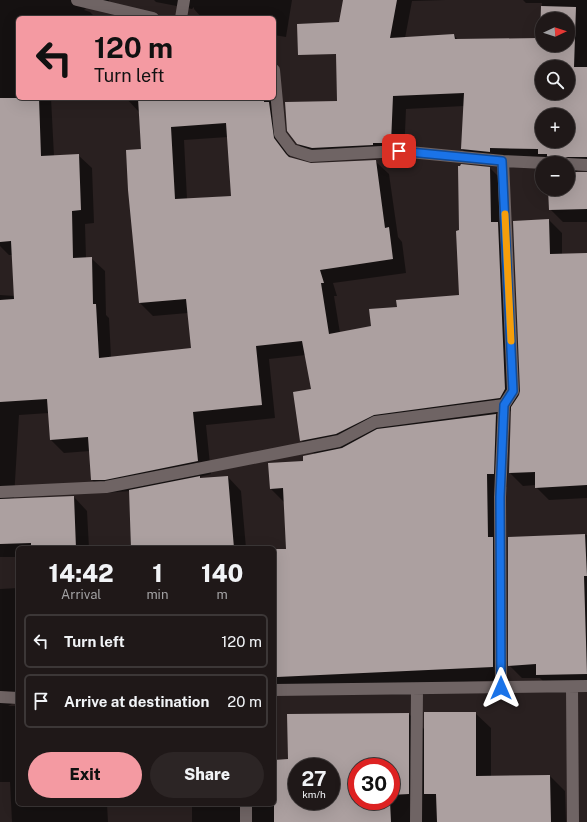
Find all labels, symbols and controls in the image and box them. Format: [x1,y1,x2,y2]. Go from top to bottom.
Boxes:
north arrow [535,12,575,52]
map controls [535,12,575,196]
text: 120 m [94,31,173,64]
icon: left [28,32,80,84]
button: search [535,60,575,100]
text: Turn left [94,65,164,86]
button: + [535,108,575,148]
pin [382,134,416,168]
icon: arrive [388,140,410,162]
button: − [535,156,575,196]
text: 14:42 [49,559,114,587]
text: 1 [152,559,163,587]
text: 140 [201,559,243,587]
text: Arrival [61,587,101,602]
text: min [146,587,168,602]
text: m [217,587,228,602]
icon: left [30,630,52,652]
text: Turn left [64,633,125,650]
text: 120 m [221,633,262,650]
position arrow [480,667,522,709]
icon: arrive [30,690,52,712]
text: Arrive at destination [64,693,209,710]
text: 20 m [227,693,262,710]
button: Exit [28,752,142,798]
button: Share [150,752,264,798]
speed limit sign: 30 [348,758,400,810]
text: 27 [301,767,327,791]
text: km/h [302,788,326,800]

